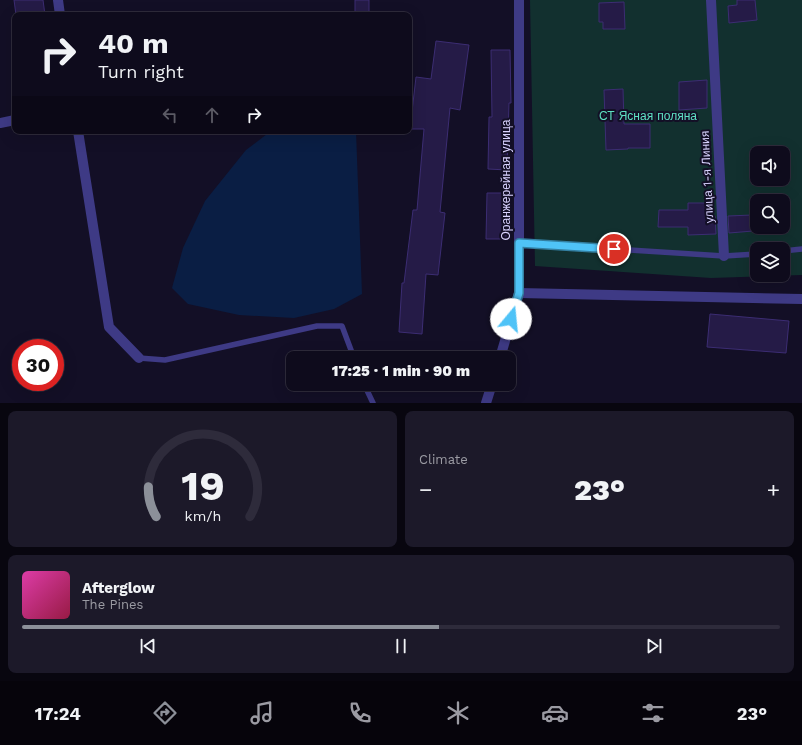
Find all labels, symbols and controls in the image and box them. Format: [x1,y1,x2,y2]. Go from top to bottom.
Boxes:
text: 40 m [98,27,168,60]
icon: right [32,28,84,80]
text: Turn right [98,61,184,82]
icon: left [159,104,181,126]
icon: ahead [201,104,223,126]
icon: right [243,104,265,126]
park label: СТ Ясная поляна [599,109,697,123]
street label: Оранжерейная улица [499,119,513,240]
street label: улица 1-я Линия [698,130,716,224]
map controls [750,146,790,282]
button: sound [750,146,790,186]
button: search [750,194,790,234]
pin [597,232,631,266]
icon: arrive [603,238,625,260]
button: layers [750,242,790,282]
position arrow [490,298,532,340]
speed limit sign: 30 [12,339,64,391]
text: 17:25 · 1 min · 90 m [332,362,470,380]
text: Climate [419,452,468,467]
text: 19 [181,461,224,510]
text: 23° [574,472,625,507]
text: − [419,477,432,502]
text: + [767,477,780,502]
text: km/h [184,508,221,524]
text: Afterglow [82,579,155,597]
text: The Pines [82,597,143,612]
icon: previous [137,635,159,657]
icon: pause [390,635,412,657]
icon: next [643,635,665,657]
icon: directions [151,699,179,727]
icon: music [248,699,276,727]
icon: phone [346,699,374,727]
icon: climate [444,699,472,727]
icon: car [541,699,569,727]
icon: filters [639,699,667,727]
text: 17:24 [35,703,81,724]
text: 23° [737,703,767,724]

